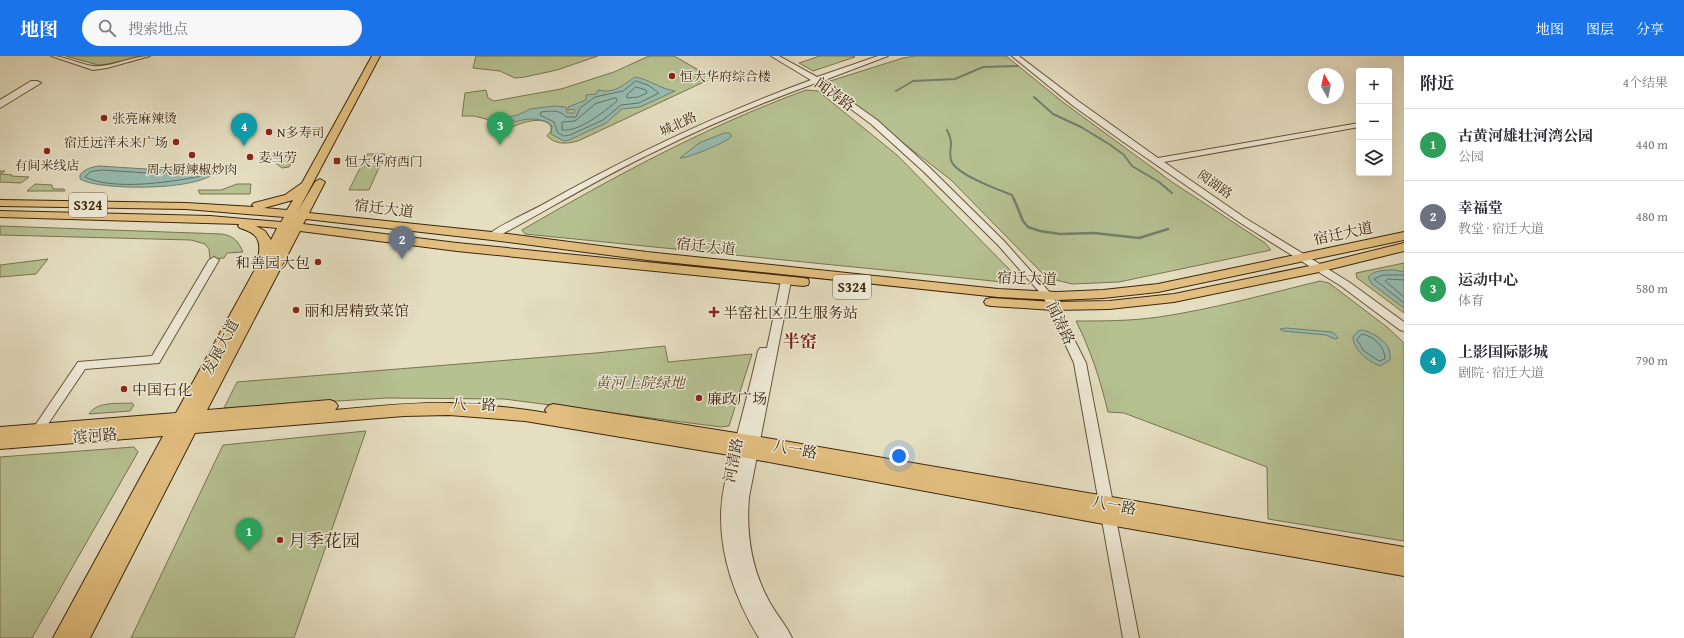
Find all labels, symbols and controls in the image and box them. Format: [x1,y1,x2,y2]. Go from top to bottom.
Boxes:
search box [82,10,362,46]
text: 地图 [20,15,58,43]
icon: search [96,17,118,39]
text: 搜索地点 [128,18,188,39]
text: 地图 [1536,19,1564,39]
text: 图层 [1586,19,1614,39]
text: 分享 [1636,19,1664,39]
place label: 恒大华府综合楼 [680,67,771,86]
north arrow [1308,68,1344,104]
map controls [1356,68,1392,176]
button: + [1356,68,1392,104]
text: 附近 [1420,70,1454,95]
marker: 恒大华府综合楼 [667,71,677,81]
street label: 闻涛路 [811,72,859,116]
text: 4个结果 [1623,73,1668,92]
button: − [1356,104,1392,140]
street label: 城北路 [656,107,700,141]
place label: 张亮麻辣烫 [112,109,177,128]
pin: 3 [487,112,513,145]
marker: 张亮麻辣烫 [99,113,109,123]
pin: 4 [231,113,257,146]
place label: N多寿司 [277,123,325,142]
text: 古黄河雄壮河湾公园 [1458,125,1593,146]
marker: N多寿司 [264,127,274,137]
place label: 宿迁远洋未来广场 [64,133,168,152]
text: 1 [1430,135,1436,154]
text: 440 m [1636,135,1668,154]
marker: 宿迁远洋未来广场 [171,137,181,147]
button: layers [1356,140,1392,176]
marker: 有间米线店 [42,146,52,156]
text: 公园 [1458,147,1484,166]
place label: 麦当劳 [258,148,297,167]
marker: 周大厨辣椒炒肉 [187,150,197,160]
marker: 麦当劳 [245,152,255,162]
place label: 恒大华府西门 [345,152,423,171]
place label: 有间米线店 [14,156,80,175]
marker: 恒大华府西门 [332,156,342,166]
place label: 周大厨辣椒炒肉 [146,160,238,179]
street label: 阅湖路 [1194,165,1236,203]
road number: S324 [69,193,107,217]
street label: 宿迁大道 [353,194,415,222]
text: 幸福堂 [1458,197,1503,218]
text: 2 [1430,207,1436,226]
text: 480 m [1636,207,1668,226]
street label: 宿迁大道 [1311,216,1375,250]
text: 教堂 · 宿迁大道 [1458,219,1544,238]
pin: 2 [389,226,415,259]
street label: 宿迁大道 [675,232,737,260]
place label: 和善园大包 [235,252,310,273]
marker: 和善园大包 [313,257,323,267]
street label: 宿迁大道 [997,266,1057,290]
text: 运动中心 [1458,269,1518,290]
road number: S324 [833,275,871,299]
text: 3 [1430,279,1436,298]
text: 580 m [1636,279,1668,298]
text: 体育 [1458,291,1484,310]
street label: 闻涛路 [1042,298,1080,348]
place label: 丽和居精致菜馆 [304,300,409,321]
place label: 半窑社区卫生服务站 [723,302,858,323]
marker: 丽和居精致菜馆 [291,305,301,315]
marker: 半窑社区卫生服务站 [708,306,720,318]
street label: 发展大道 [197,316,243,378]
district label: 半窑 [783,328,817,353]
text: 上影国际影城 [1458,341,1548,362]
text: 4 [1430,351,1436,370]
text: 790 m [1636,351,1668,370]
text: 剧院 · 宿迁大道 [1458,363,1544,382]
park label: 黄河上院绿地 [595,372,687,393]
place label: 中国石化 [132,379,192,400]
marker: 中国石化 [119,384,129,394]
place label: 廉政广场 [707,388,767,409]
street label: 八一路 [451,393,497,415]
marker: 廉政广场 [694,393,704,403]
street label: 滨河路 [72,423,118,447]
street label: 八一路 [771,435,819,463]
street label: 河清路 [718,436,748,484]
your location [889,446,909,466]
street label: 八一路 [1090,491,1138,519]
pin: 1 [236,518,262,551]
place label: 月季花园 [288,527,360,554]
marker: 月季花园 [275,535,285,545]

